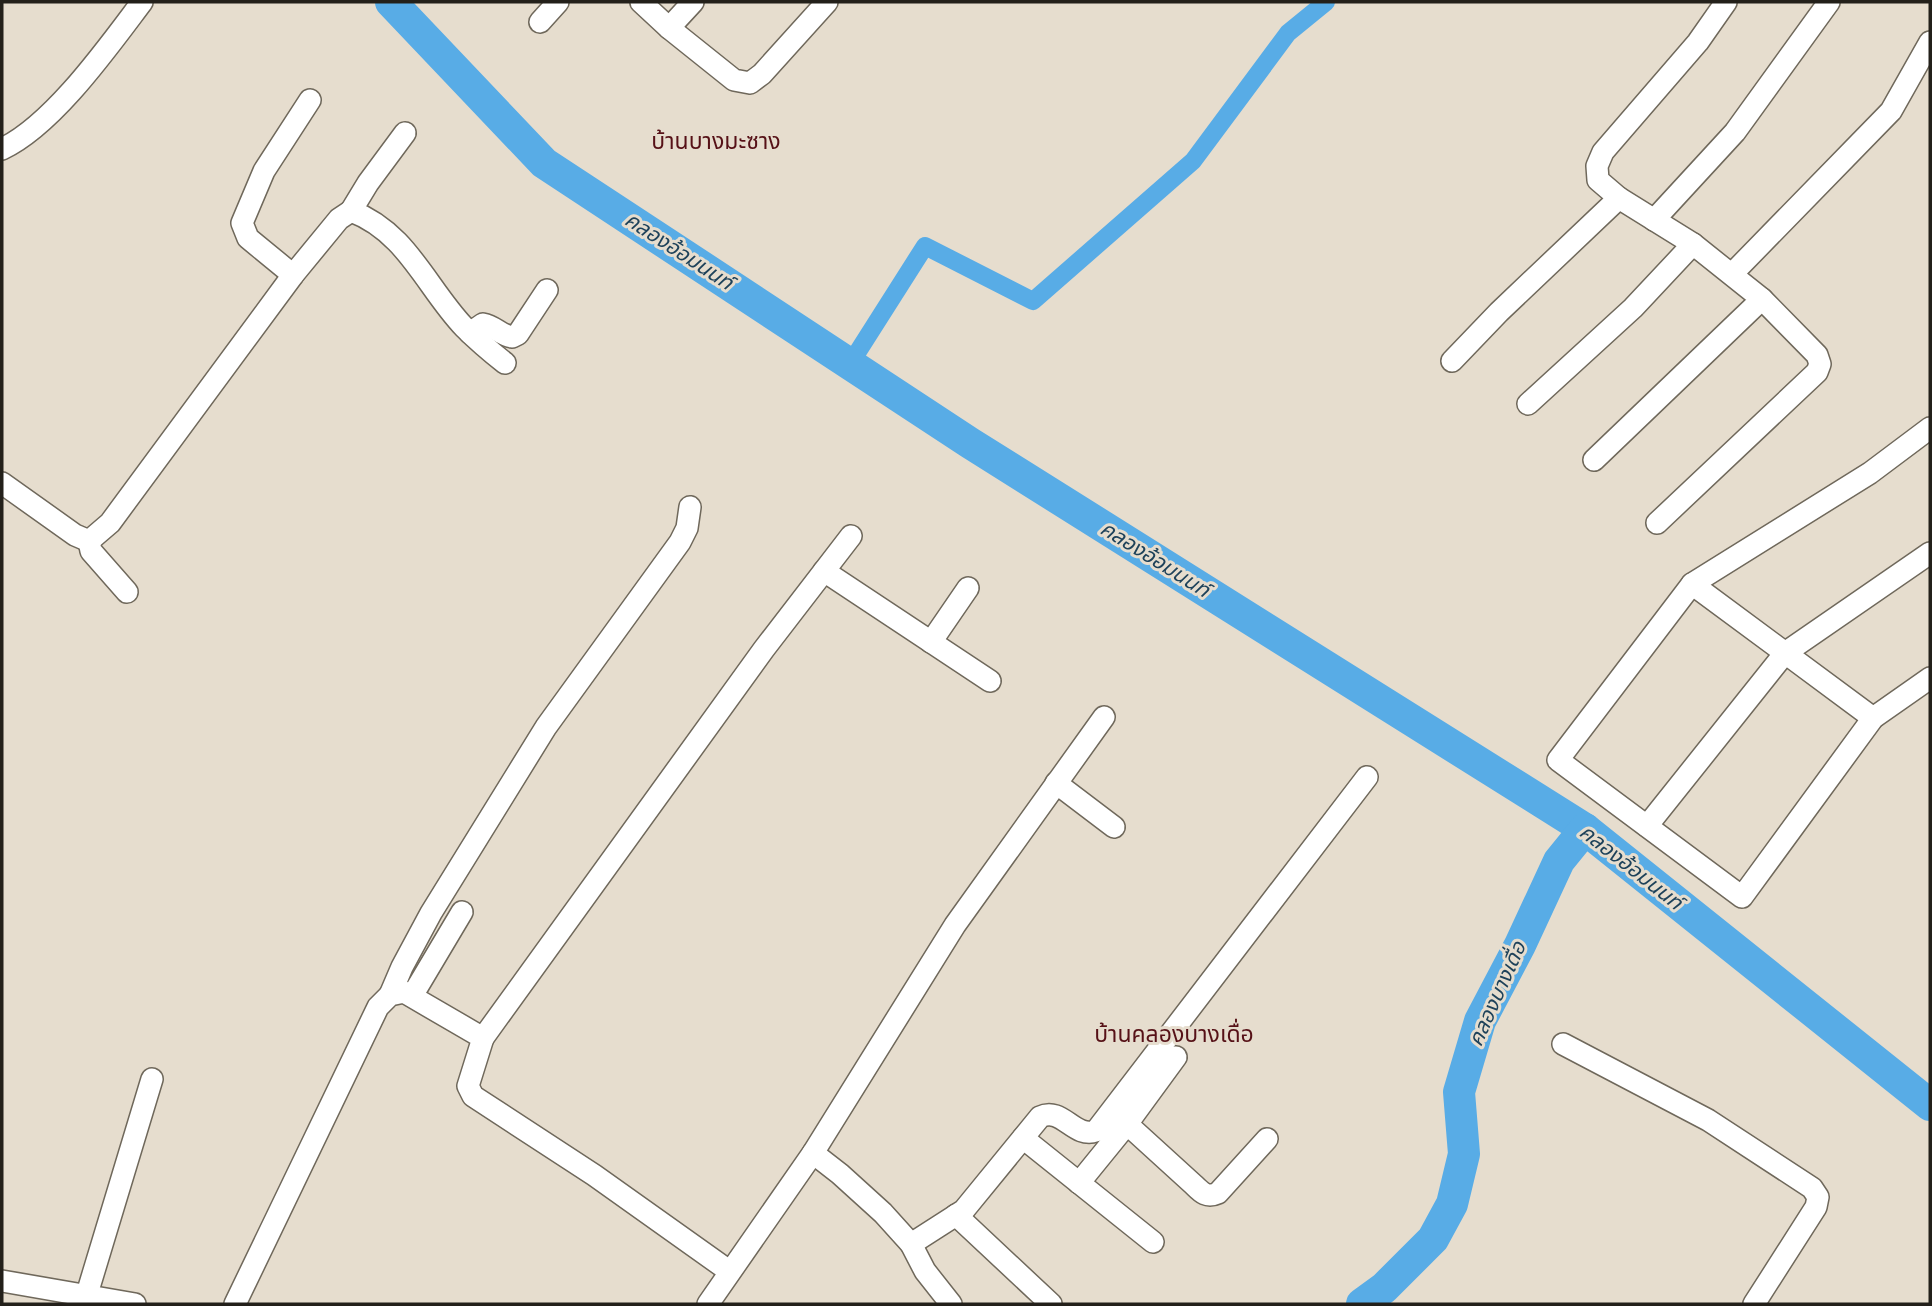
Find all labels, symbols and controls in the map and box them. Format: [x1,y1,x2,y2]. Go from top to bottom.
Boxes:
district label: บ้านบางมะซาง [651,127,781,155]
water label: คลองอ้อมนนท์ [621,206,741,297]
water label: คลองอ้อมนนท์ [1096,515,1218,604]
water label: คลองอ้อมนนท์ [1575,819,1691,917]
water label: คลองบางเดื่อ [1461,936,1531,1050]
district label: บ้านคลองบางเดื่อ [1094,1018,1254,1048]

